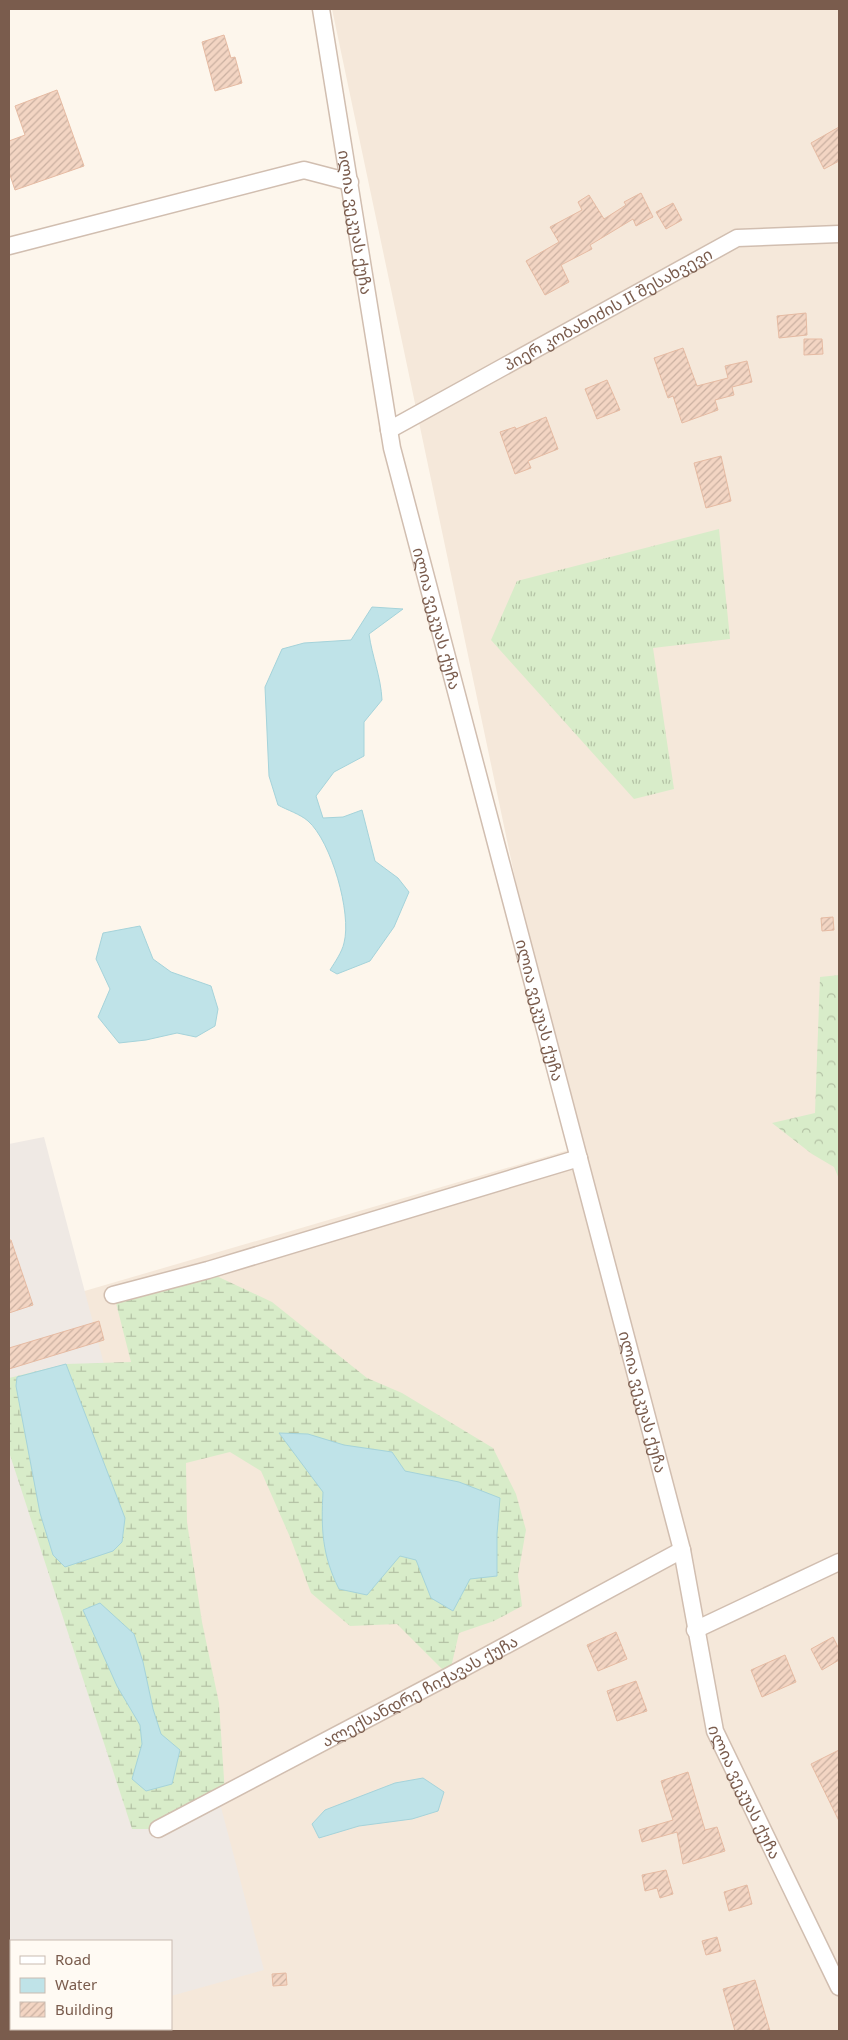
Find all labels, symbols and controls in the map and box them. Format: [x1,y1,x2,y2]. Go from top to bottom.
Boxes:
street label: ილია ვეკუას ქუჩა [333,148,378,296]
street label: პიერ კობახიძის II შესახვევი [499,243,716,376]
street label: ილია ვეკუას ქუჩა [408,545,466,692]
street label: ილია ვეკუას ქუჩა [511,937,569,1084]
street label: ილია ვეკუას ქუჩა [614,1328,672,1475]
street label: ალექსანდრე ჩიქავას ქუჩა [318,1630,522,1752]
street label: ილია ვეკუას ქუჩა [703,1724,786,1863]
legend [10,1940,172,2030]
text: Road [55,1949,91,1969]
text: Water [55,1974,97,1994]
text: Building [55,1999,113,2019]

